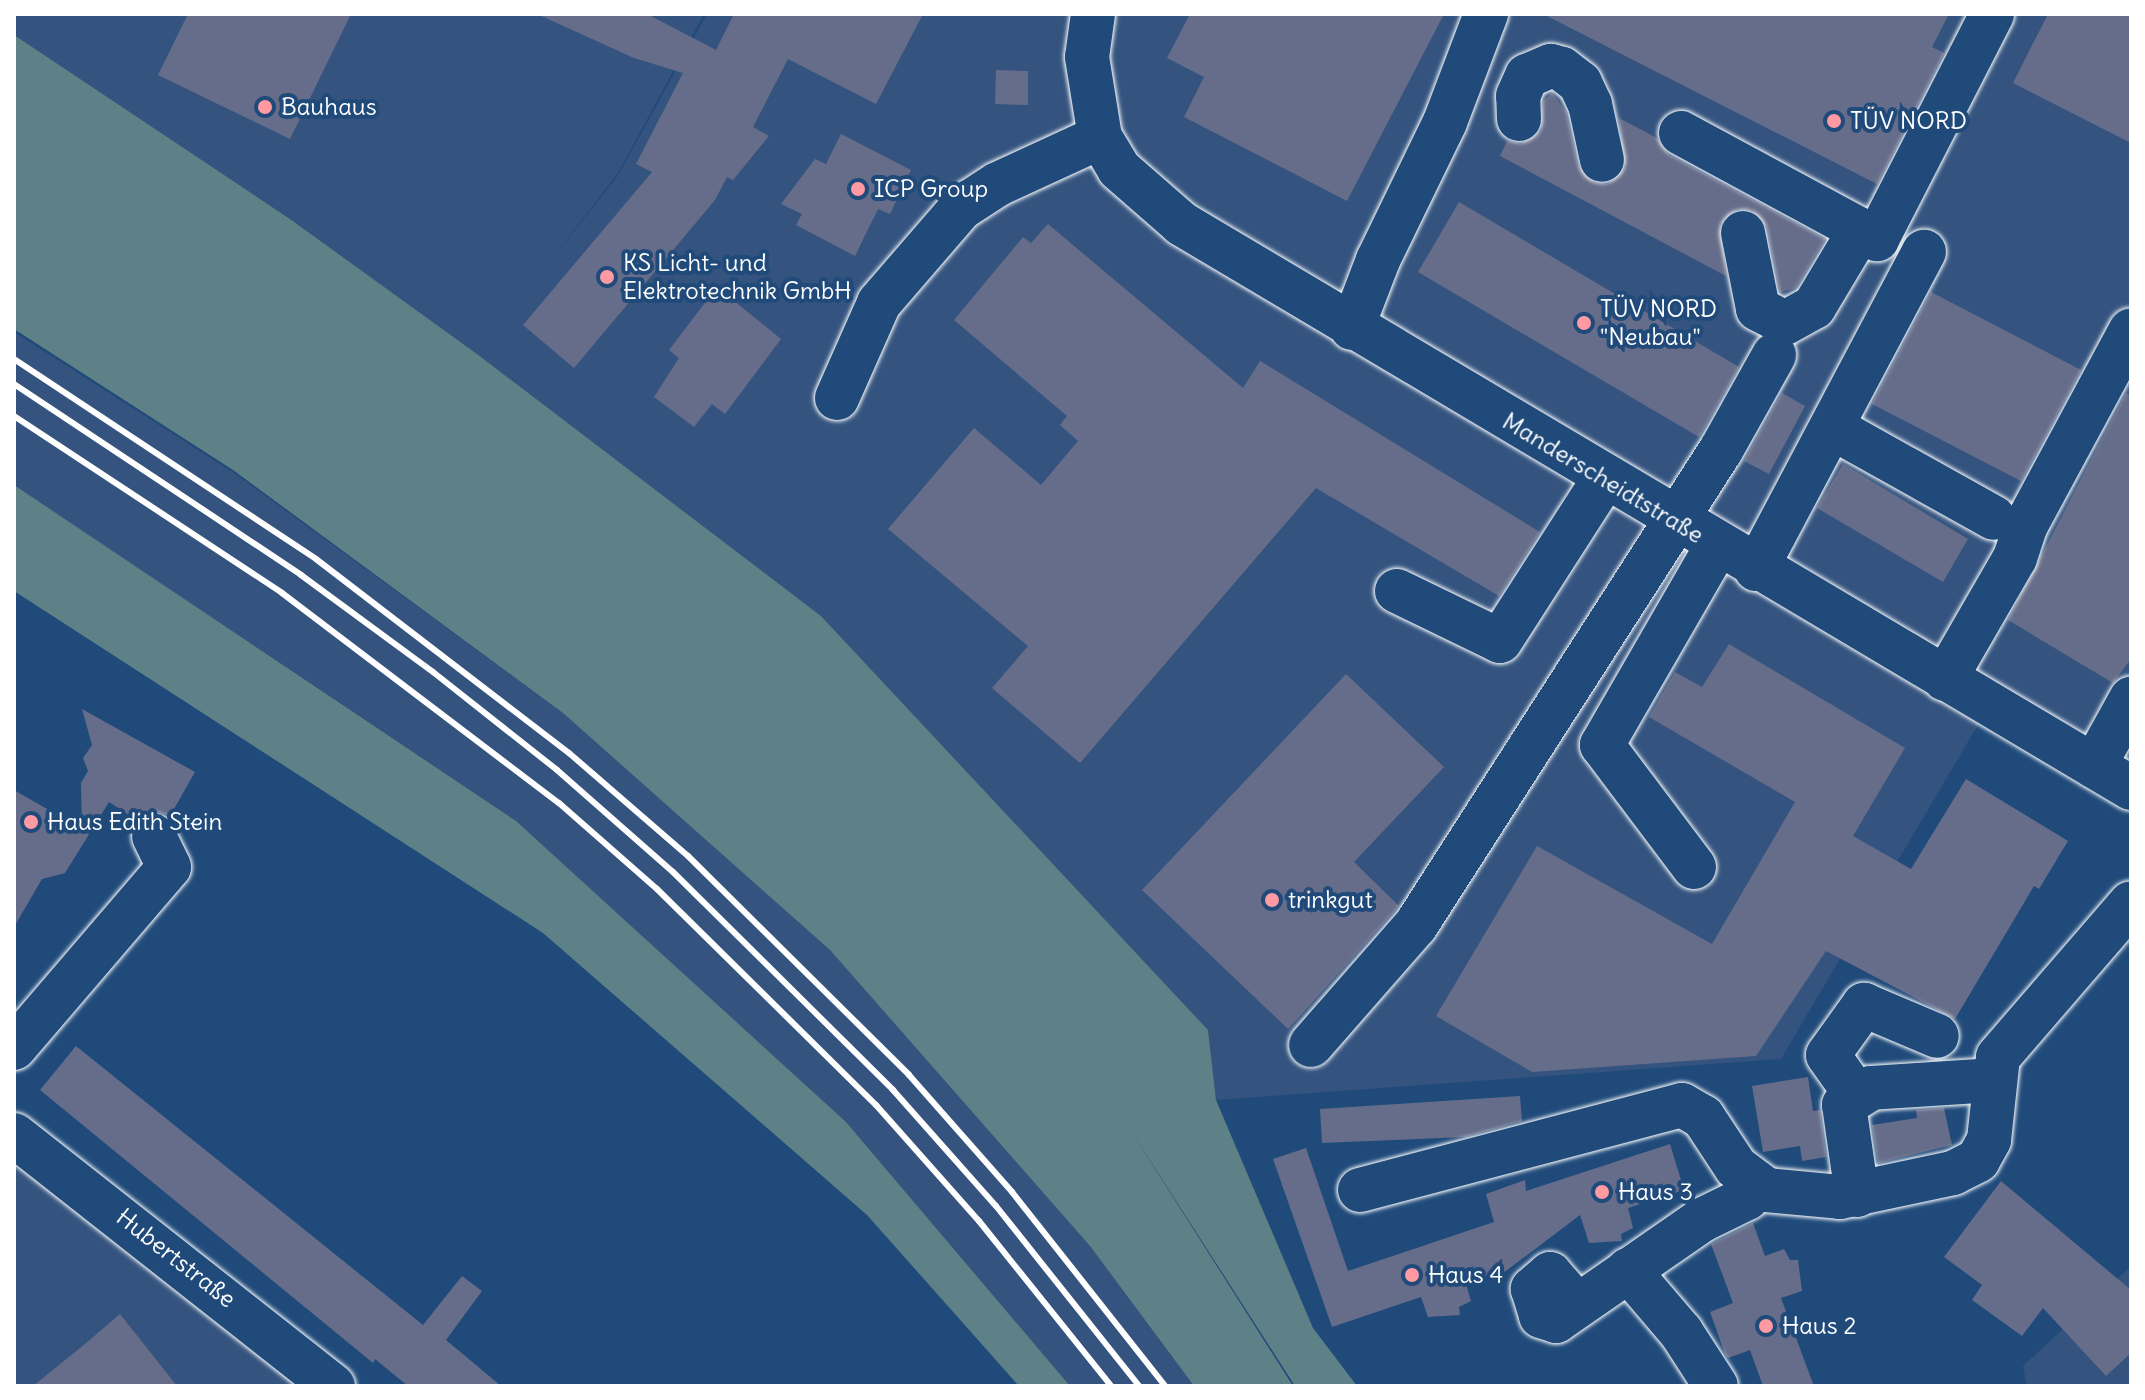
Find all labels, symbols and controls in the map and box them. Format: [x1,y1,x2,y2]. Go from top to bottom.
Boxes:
place label: Bauhaus [281,93,377,121]
marker: Bauhaus [256,98,274,116]
place label: TÜV NORD [1850,107,1967,135]
marker: TÜV NORD [1825,112,1843,130]
place label: ICP Group [874,175,988,203]
marker: ICP Group [849,180,867,198]
place label: KS Licht- und Elektrotechnik GmbH [623,249,852,305]
marker: KS Licht- und Elektrotechnik GmbH [598,268,616,286]
place label: TÜV NORD "Neubau" [1600,295,1717,351]
marker: TÜV NORD "Neubau" [1575,314,1593,332]
street label: Manderscheidtstraße [1497,407,1709,549]
place label: Haus Edith Stein [47,808,222,836]
marker: Haus Edith Stein [22,813,40,831]
place label: trinkgut [1288,886,1373,914]
marker: trinkgut [1263,891,1281,909]
place label: Haus 3 [1618,1178,1693,1206]
marker: Haus 3 [1593,1183,1611,1201]
street label: Hubertstraße [111,1202,241,1314]
place label: Haus 4 [1428,1261,1503,1289]
marker: Haus 4 [1403,1266,1421,1284]
place label: Haus 2 [1782,1312,1857,1340]
marker: Haus 2 [1757,1317,1775,1335]

